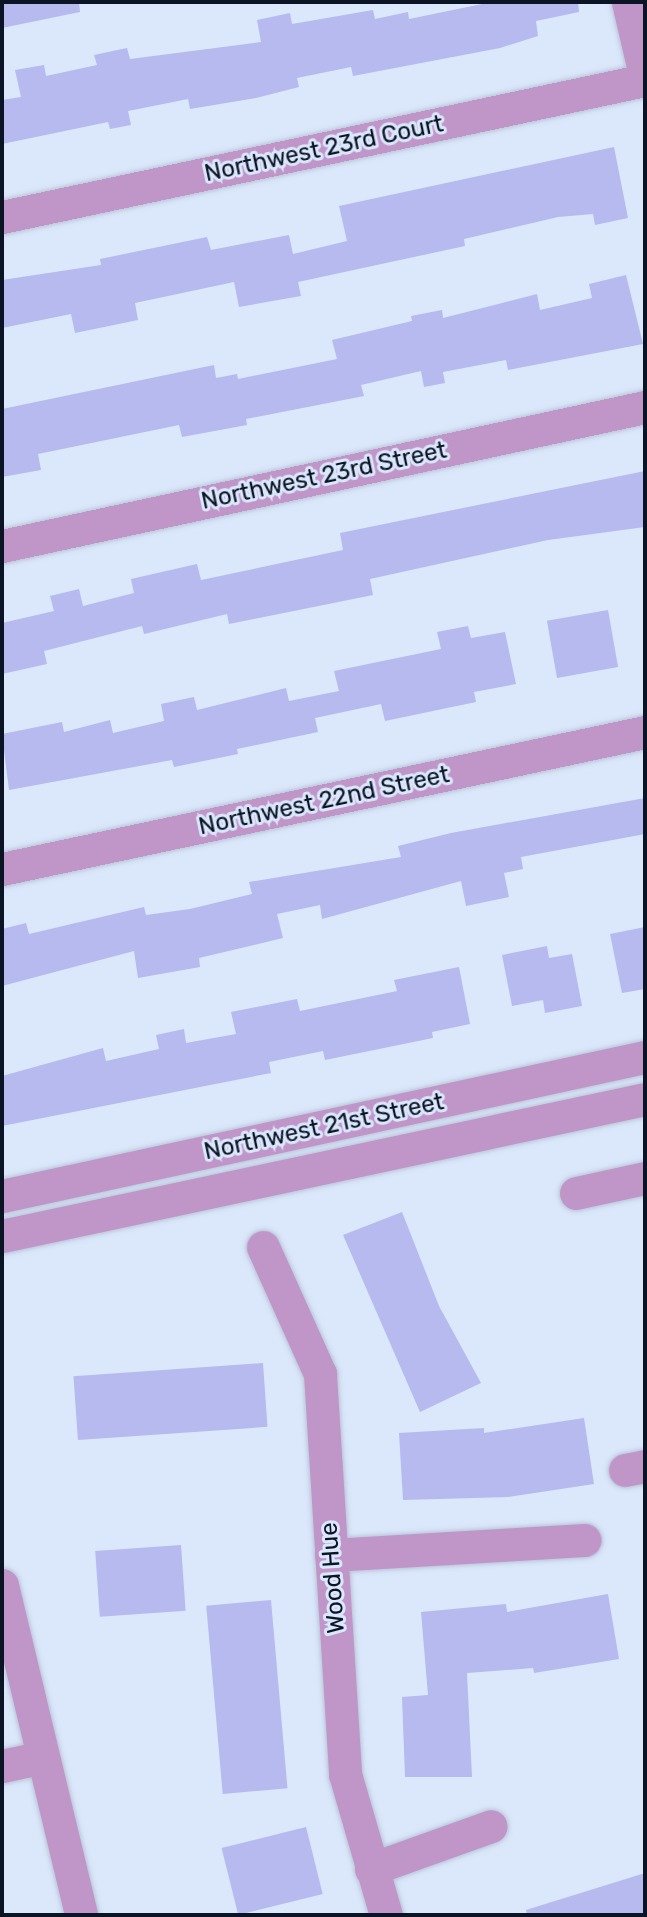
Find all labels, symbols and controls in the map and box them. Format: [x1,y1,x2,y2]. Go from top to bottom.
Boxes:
street label: Northwest 23rd Court [202,110,446,188]
street label: Northwest 23rd Street [199,436,449,516]
street label: Northwest 22nd Street [196,760,452,842]
street label: Northwest 21st Street [201,1087,447,1167]
street label: Wood Hue [315,1521,351,1635]

